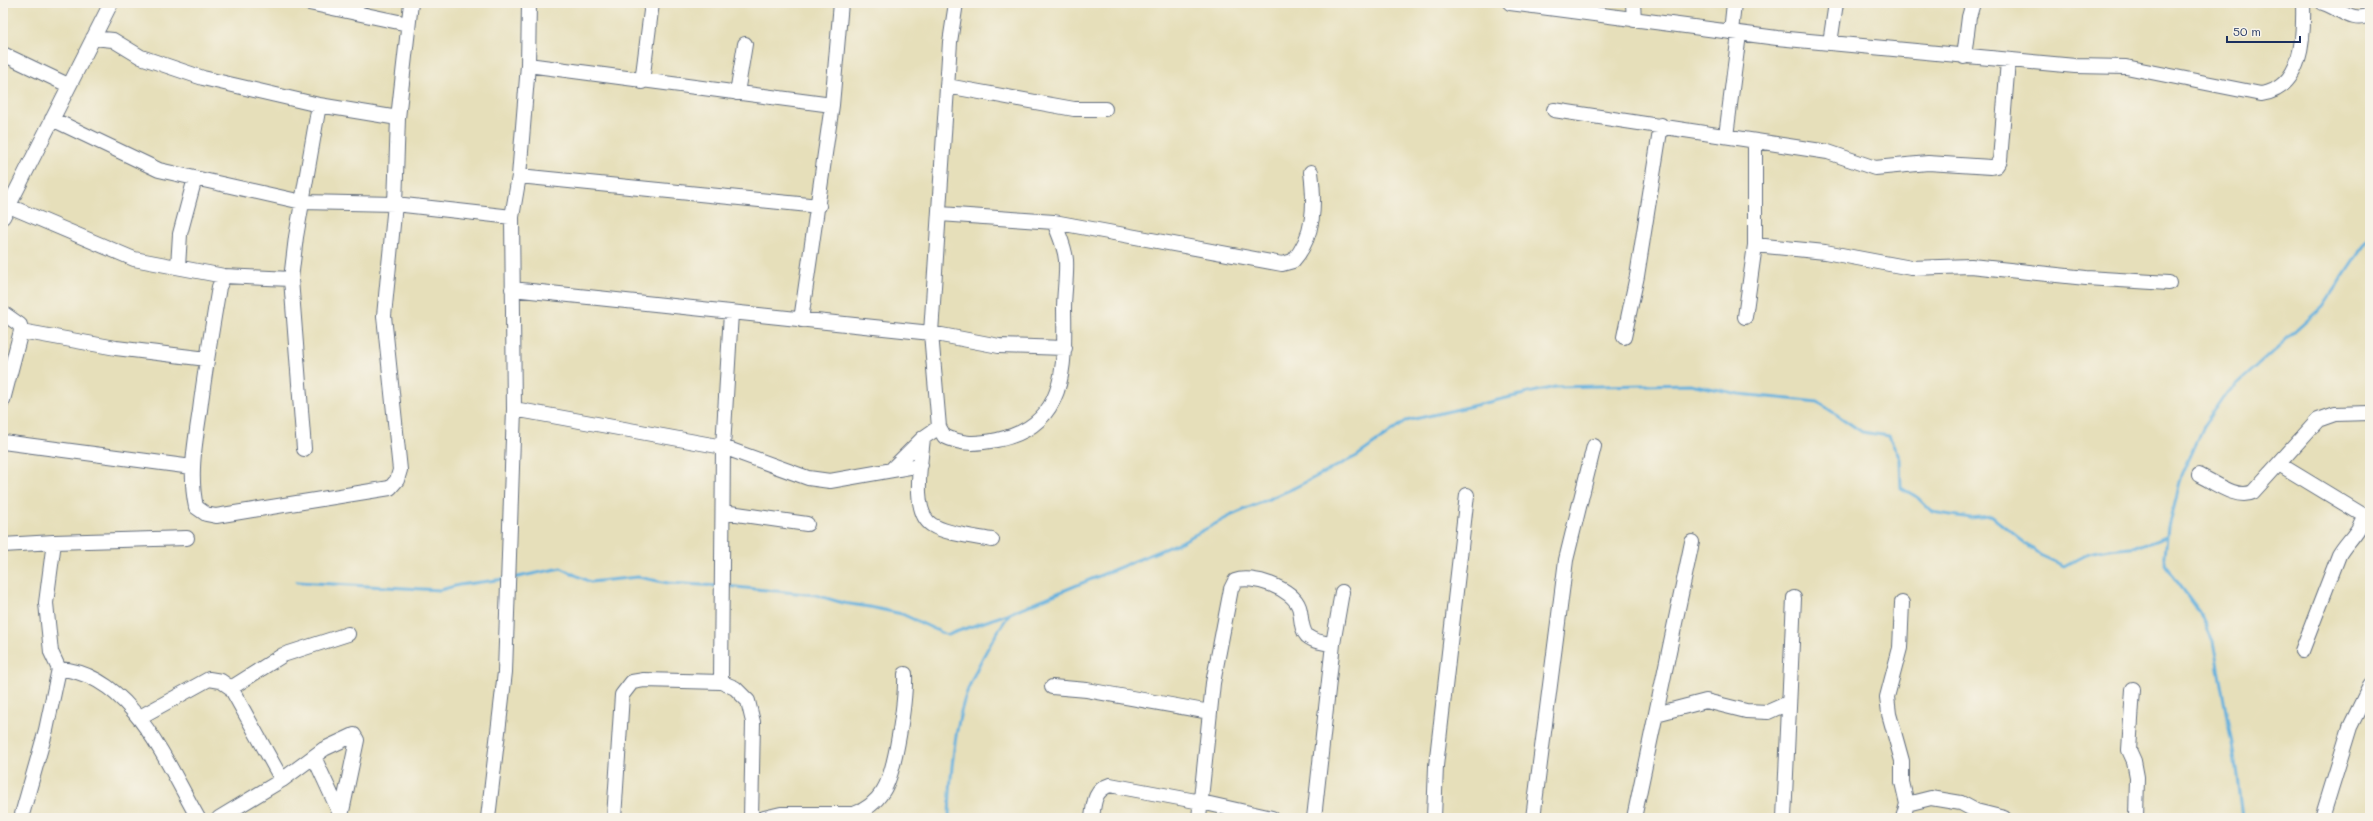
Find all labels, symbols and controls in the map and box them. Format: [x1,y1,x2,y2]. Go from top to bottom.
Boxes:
scale bar [2227,18,2300,44]
text: 50 m [2233,23,2261,39]

